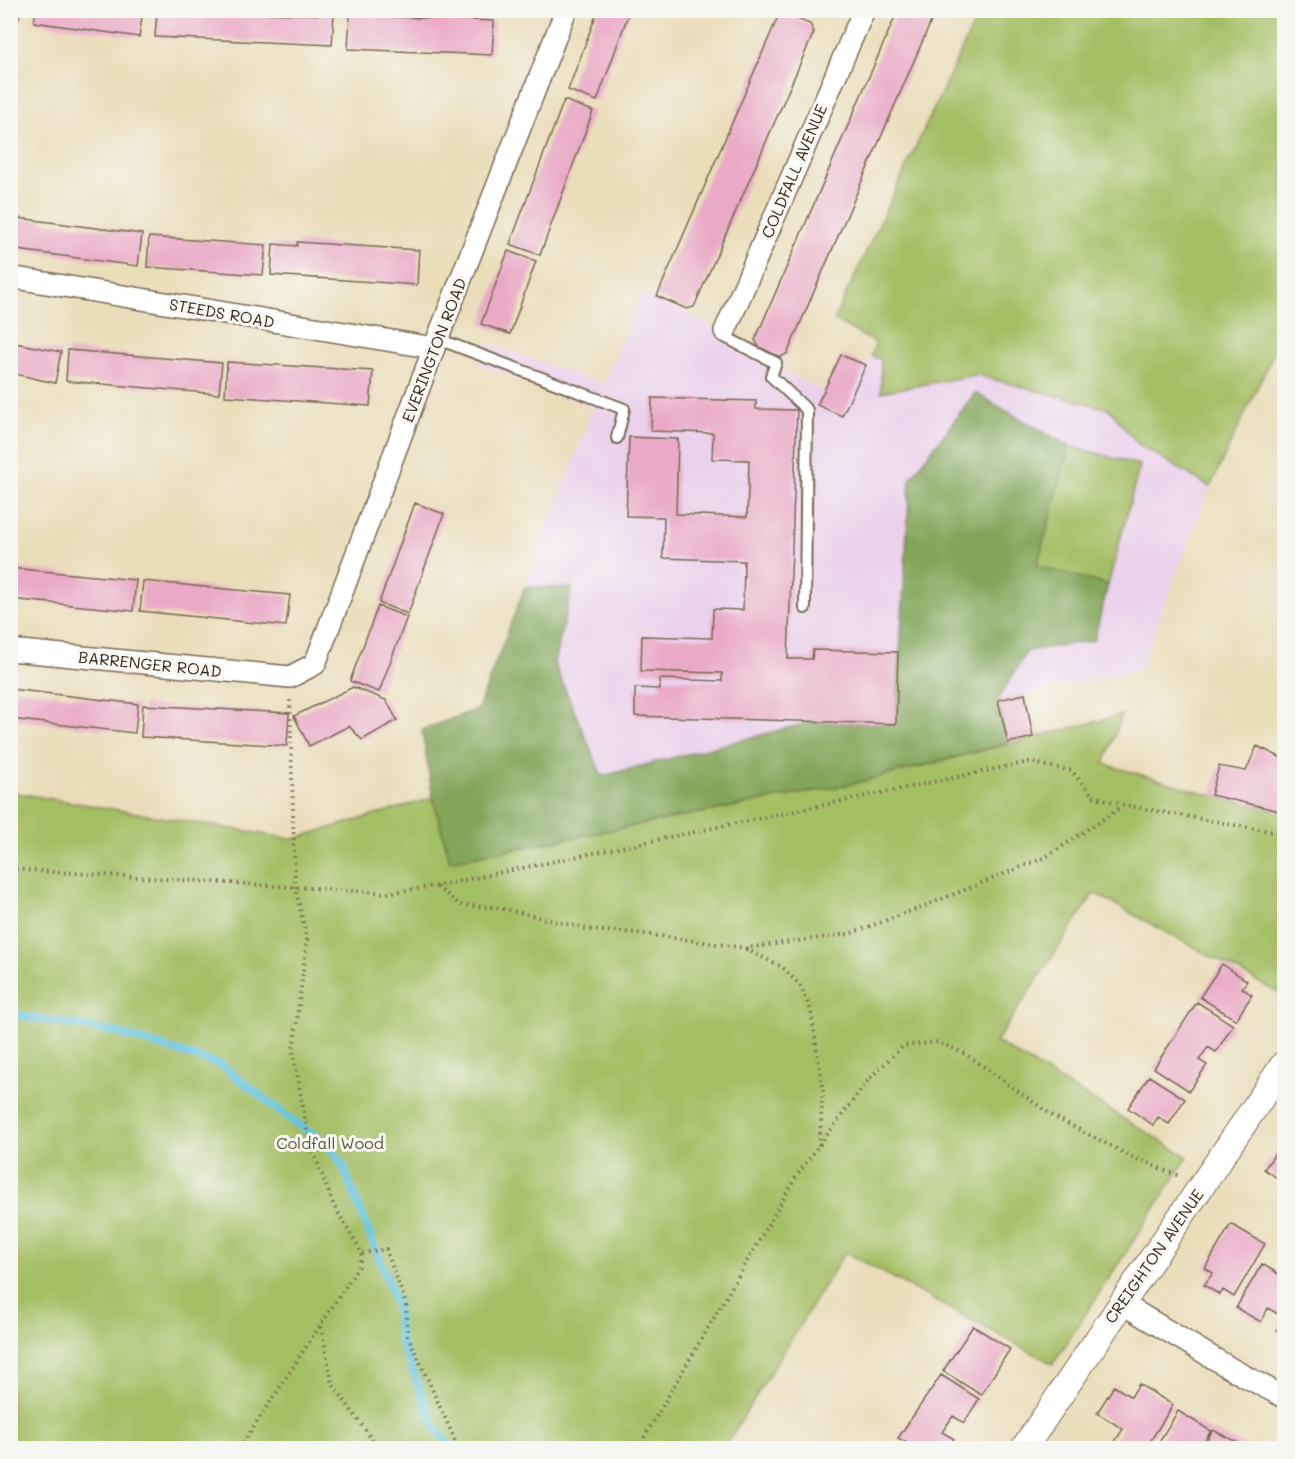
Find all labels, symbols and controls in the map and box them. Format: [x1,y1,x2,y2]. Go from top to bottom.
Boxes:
street label: COLDFALL AVENUE [756,101,831,241]
street label: EVERINGTON ROAD [396,275,471,425]
street label: STEEDS ROAD [168,293,276,332]
street label: BARRENGER ROAD [77,646,223,681]
park label: Coldfall Wood [276,1132,384,1153]
street label: CREIGHTON AVENUE [1099,1184,1208,1327]

